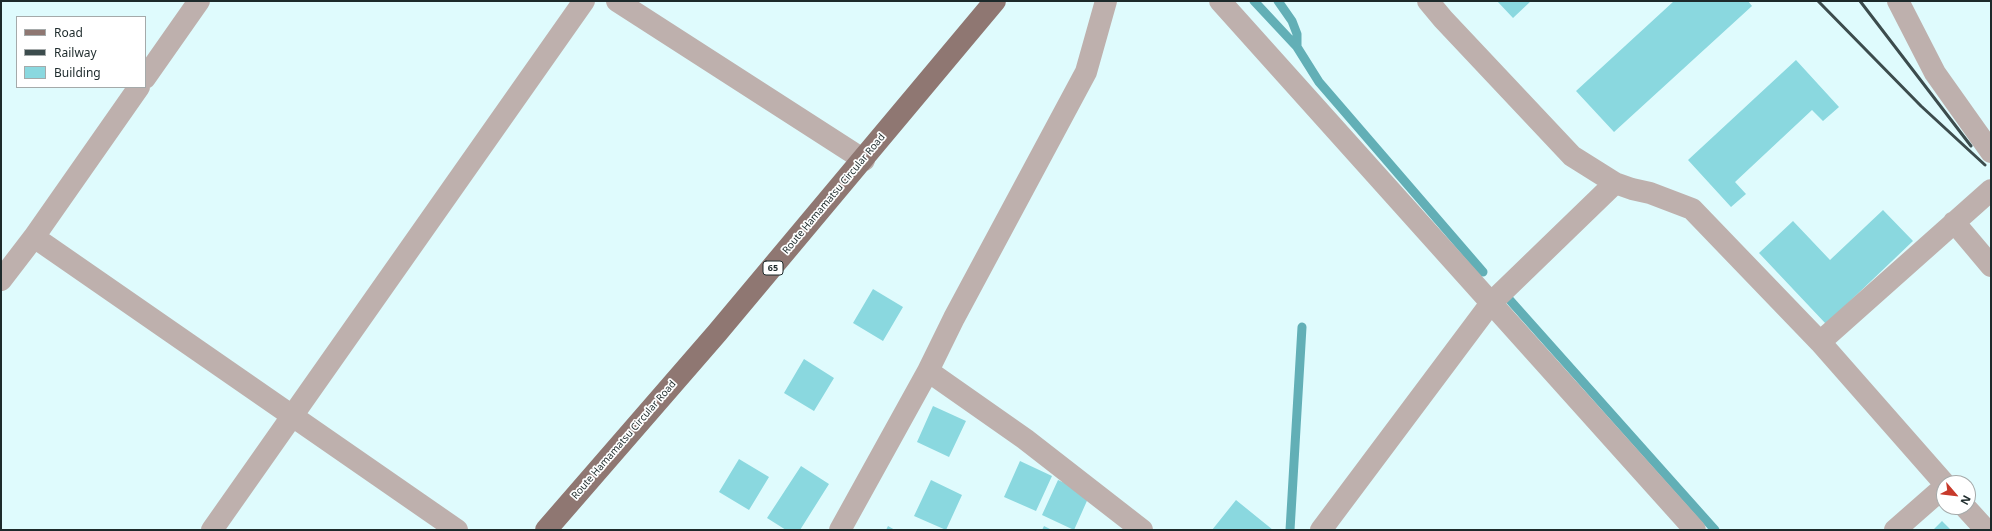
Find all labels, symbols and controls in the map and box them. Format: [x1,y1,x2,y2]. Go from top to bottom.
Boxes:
legend [16,16,146,88]
text: Road [54,24,83,41]
text: Railway [54,44,97,61]
text: Building [54,64,101,81]
street label: Route Hamamatsu Circular Road [780,131,888,257]
road number: 65 [763,261,783,275]
street label: Route Hamamatsu Circular Road [569,378,679,502]
north arrow [1936,475,1976,515]
text: N [1957,493,1975,508]

